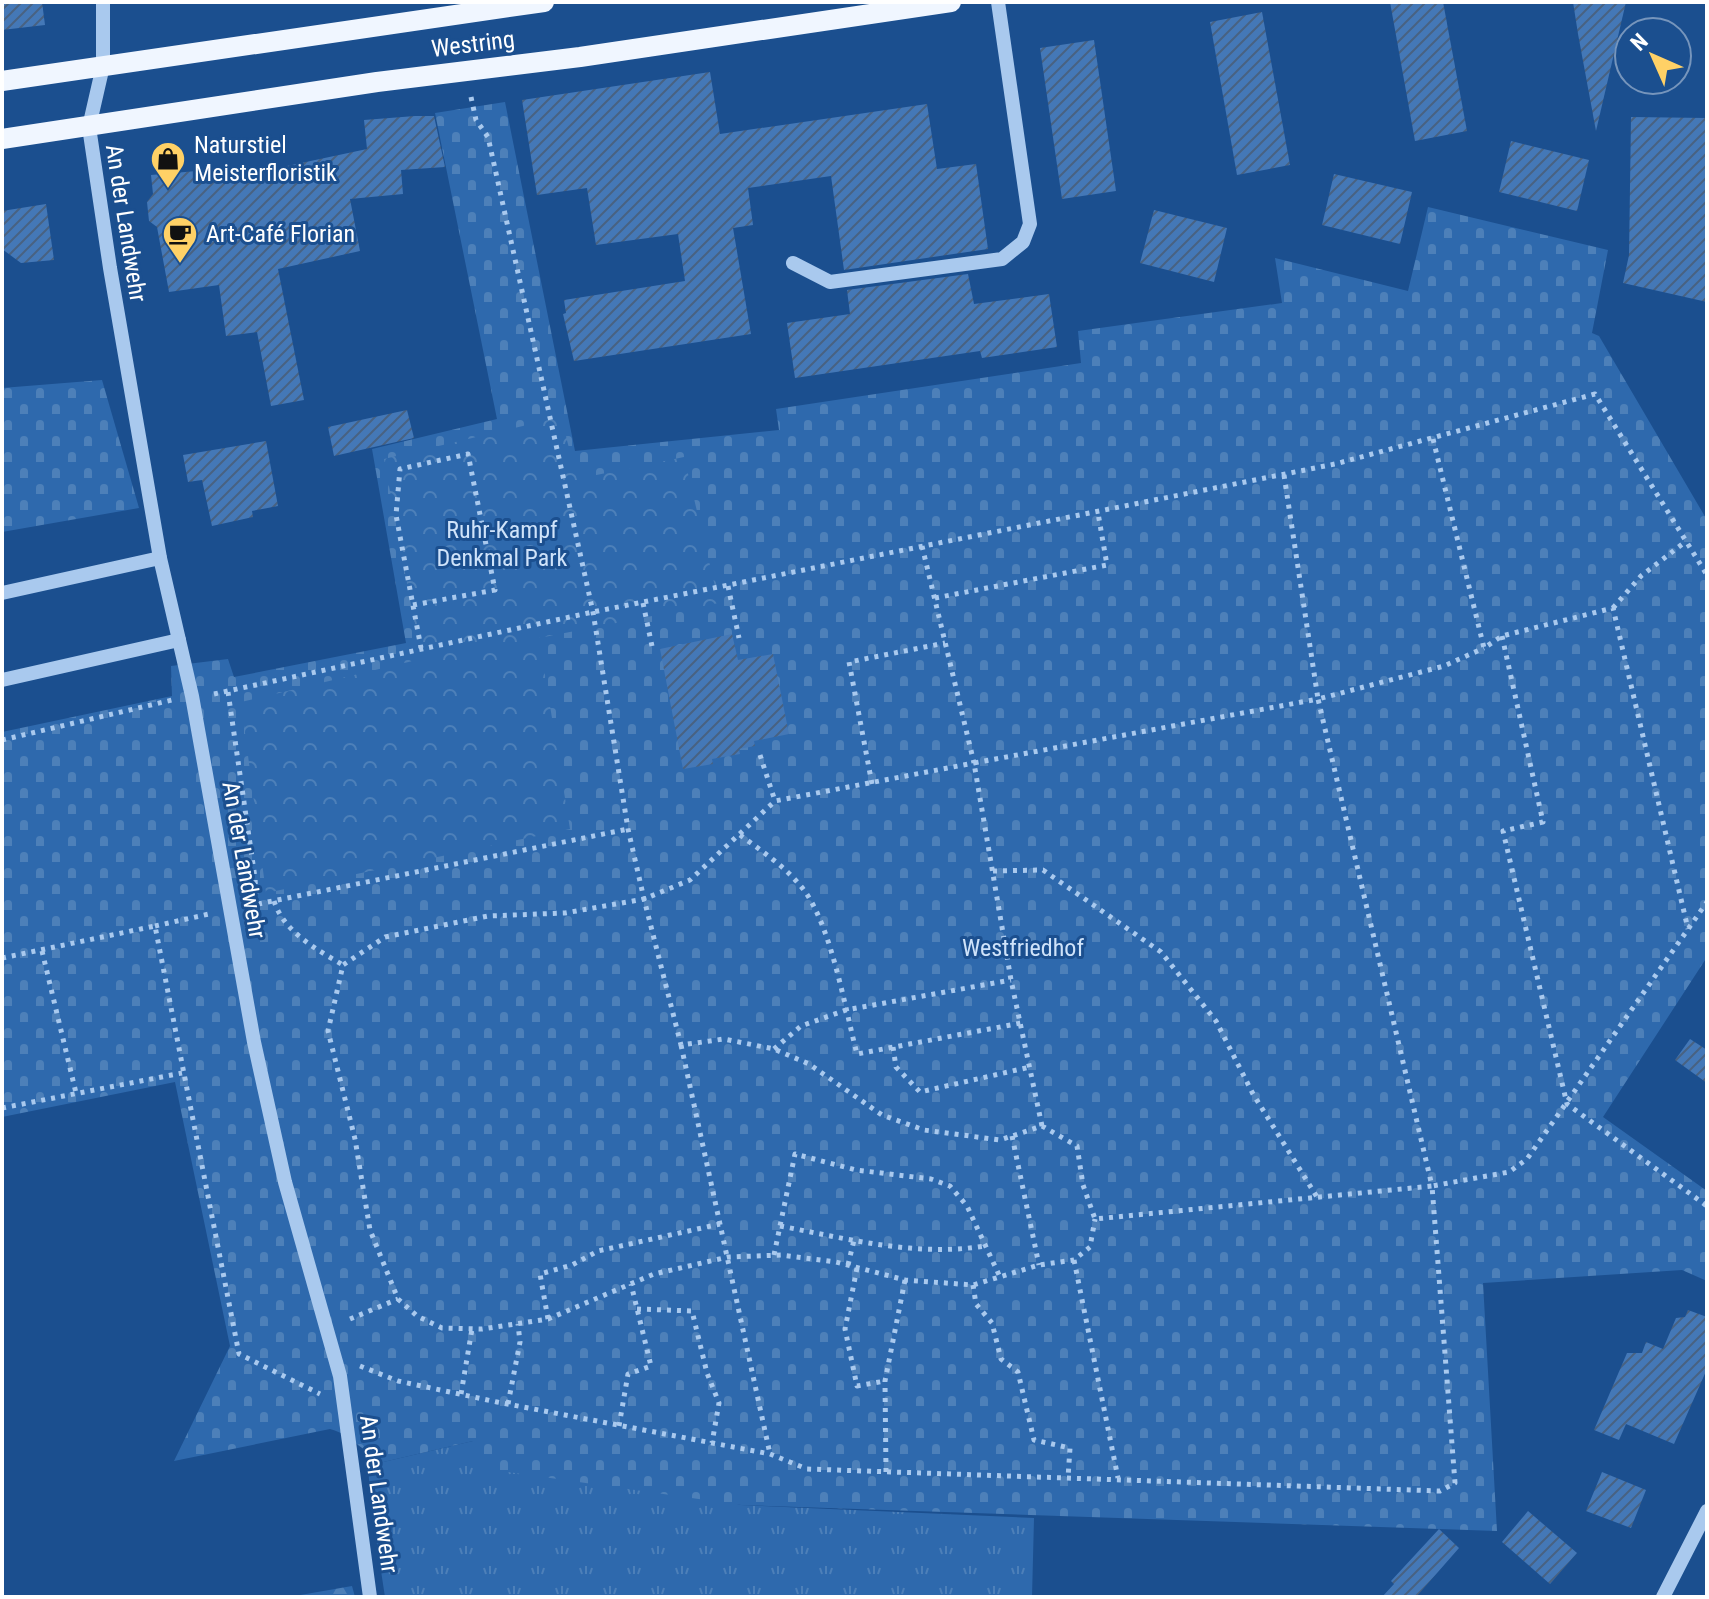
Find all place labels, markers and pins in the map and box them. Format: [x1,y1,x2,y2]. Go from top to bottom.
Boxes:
place label: Naturstiel Meisterfloristik [194,131,337,187]
shop icon: Naturstiel Meisterfloristik [149,140,187,190]
cafe icon: Art-Café Florian [161,215,199,265]
place label: Art-Café Florian [206,220,355,248]

